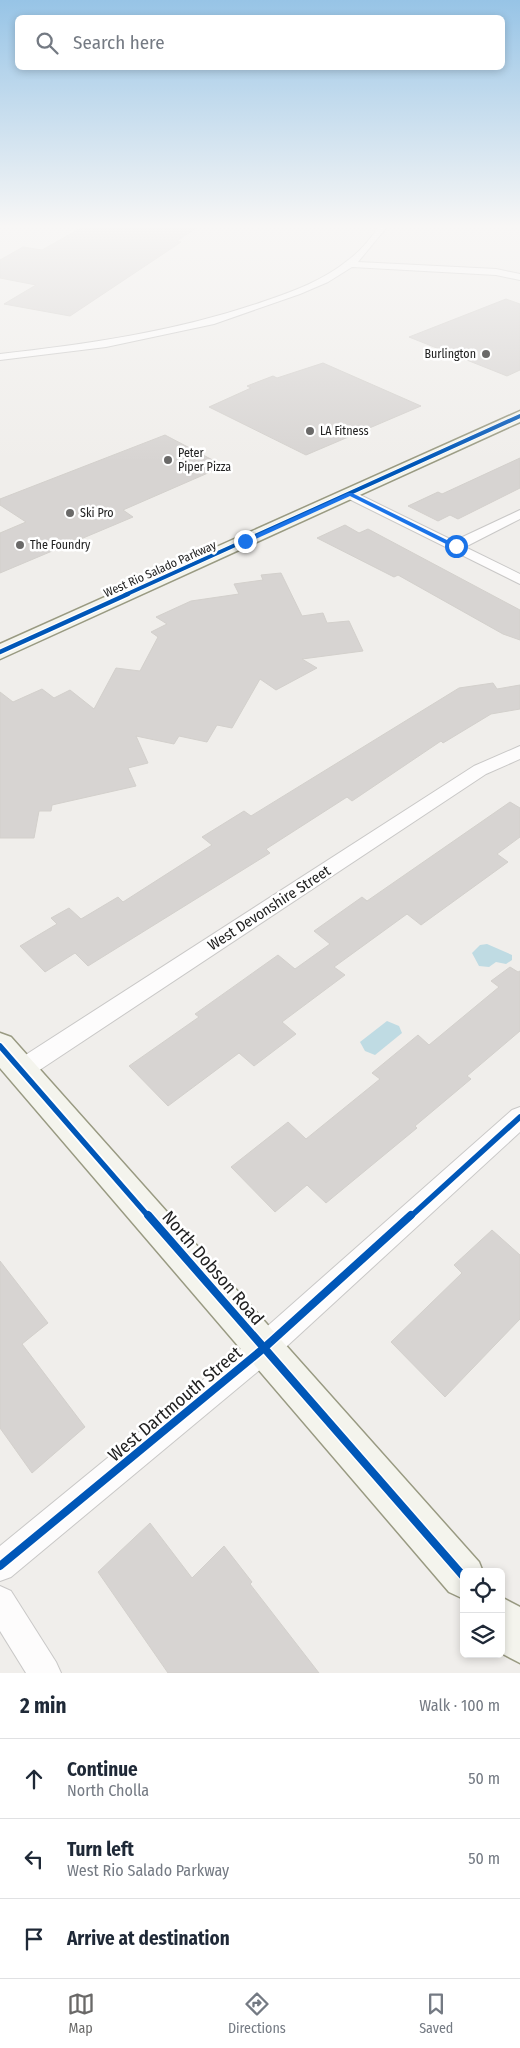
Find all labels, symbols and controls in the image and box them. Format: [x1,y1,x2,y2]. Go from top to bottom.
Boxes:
search box [15,15,505,70]
icon: search [33,29,61,57]
text: Search here [73,31,165,54]
place label: Burlington [424,347,476,361]
marker: Burlington [480,348,492,360]
place label: LA Fitness [320,424,369,438]
marker: LA Fitness [304,425,316,437]
place label: Peter Piper Pizza [178,446,231,474]
marker: Peter Piper Pizza [162,454,174,466]
place label: Ski Pro [80,506,114,520]
marker: Ski Pro [64,507,76,519]
route end [234,530,257,553]
route start [445,535,468,558]
place label: The Foundry [30,538,91,552]
street label: West Rio Salado Parkway [102,538,219,600]
marker: The Foundry [14,539,26,551]
street label: West Devonshire Street [204,862,334,954]
street label: North Dobson Road [157,1206,269,1330]
street label: West Dartmouth Street [104,1342,246,1466]
map controls [460,1568,505,1658]
button: locate [460,1568,505,1613]
button: layers [460,1613,505,1658]
text: 2 min [20,1693,67,1719]
text: Walk · 100 m [419,1696,500,1715]
text: Continue [67,1758,138,1781]
icon: ahead [20,1765,48,1793]
text: 50 m [468,1769,500,1788]
text: North Cholla [67,1781,149,1800]
text: Turn left [67,1838,134,1861]
icon: left [20,1845,48,1873]
text: 50 m [468,1849,500,1868]
text: West Rio Salado Parkway [67,1861,229,1880]
icon: arrive [20,1925,48,1953]
text: Arrive at destination [67,1927,230,1950]
tab: Map [67,1990,95,2037]
tab: Directions [228,1990,286,2037]
tab: Saved [419,1990,453,2037]

